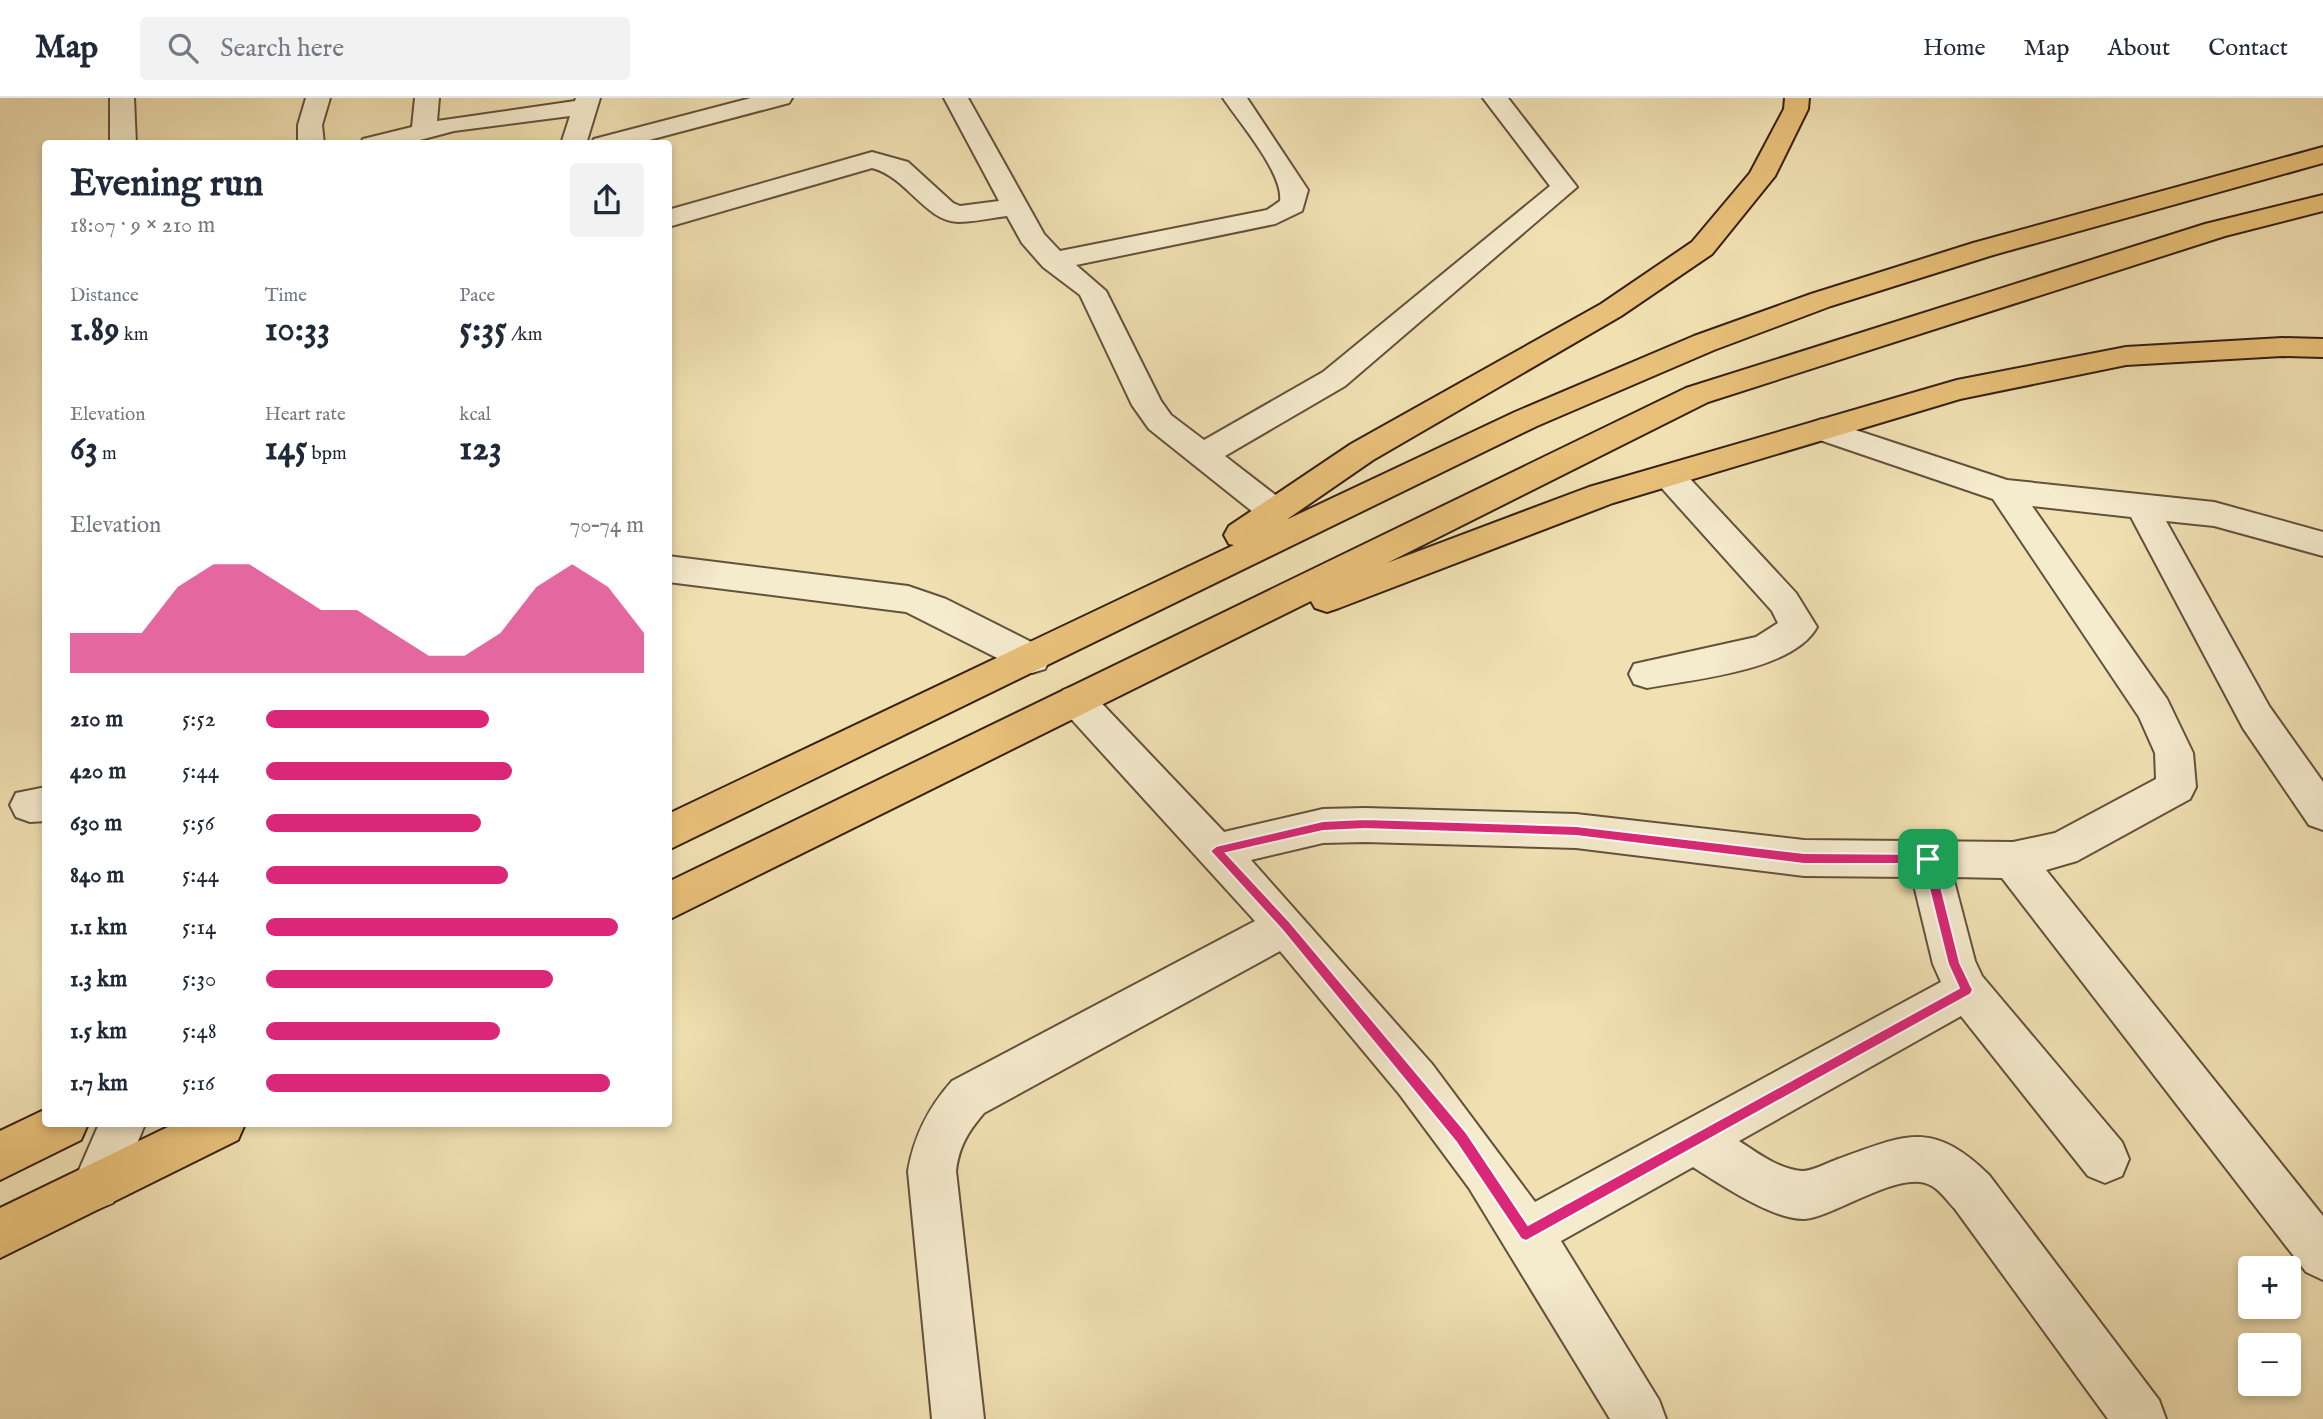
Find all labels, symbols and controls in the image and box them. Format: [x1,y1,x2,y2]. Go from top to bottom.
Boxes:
search box [140,17,630,80]
text: Map [35,27,98,69]
icon: search [164,29,202,67]
text: Search here [220,32,344,65]
text: Home [1923,33,1986,64]
text: Map [2024,33,2070,64]
text: About [2108,33,2170,64]
text: Contact [2208,33,2288,64]
text: Evening run [70,161,264,209]
button: share [570,163,644,237]
text: 18:07 · 9 × 210 m [70,211,215,240]
text: Distance [70,284,139,308]
text: Time [265,284,307,308]
text: Pace [459,284,495,308]
text: 1.89 [70,308,120,353]
text: 10:33 [265,308,330,353]
text: 5:35 [459,308,507,353]
text: km [120,323,149,347]
text: /km [507,323,542,347]
text: Elevation [70,403,145,427]
text: Heart rate [265,403,346,427]
text: kcal [459,403,491,427]
text: 63 [70,427,98,472]
text: 145 [265,427,307,472]
text: 123 [459,427,502,472]
text: m [98,442,117,466]
text: bpm [307,442,347,466]
text: Elevation [70,511,161,540]
text: 70–74 m [570,511,644,540]
text: 210 m [70,705,123,734]
text: 5:52 [182,705,215,734]
text: 420 m [70,757,126,786]
text: 5:44 [182,757,219,786]
text: 630 m [70,809,122,838]
text: 5:56 [182,809,214,838]
pin [1898,829,1958,889]
icon: arrive [1909,840,1947,878]
text: 840 m [70,861,124,890]
text: 5:44 [182,861,219,890]
text: 1.1 km [70,913,127,942]
text: 5:14 [182,913,216,942]
text: 1.3 km [70,965,127,994]
text: 5:30 [182,965,216,994]
text: 1.5 km [70,1017,127,1046]
text: 5:48 [182,1017,217,1046]
text: 1.7 km [70,1069,128,1098]
text: 5:16 [182,1069,215,1098]
map controls [2238,1256,2301,1396]
button: + [2238,1256,2301,1319]
button: − [2238,1333,2301,1396]

